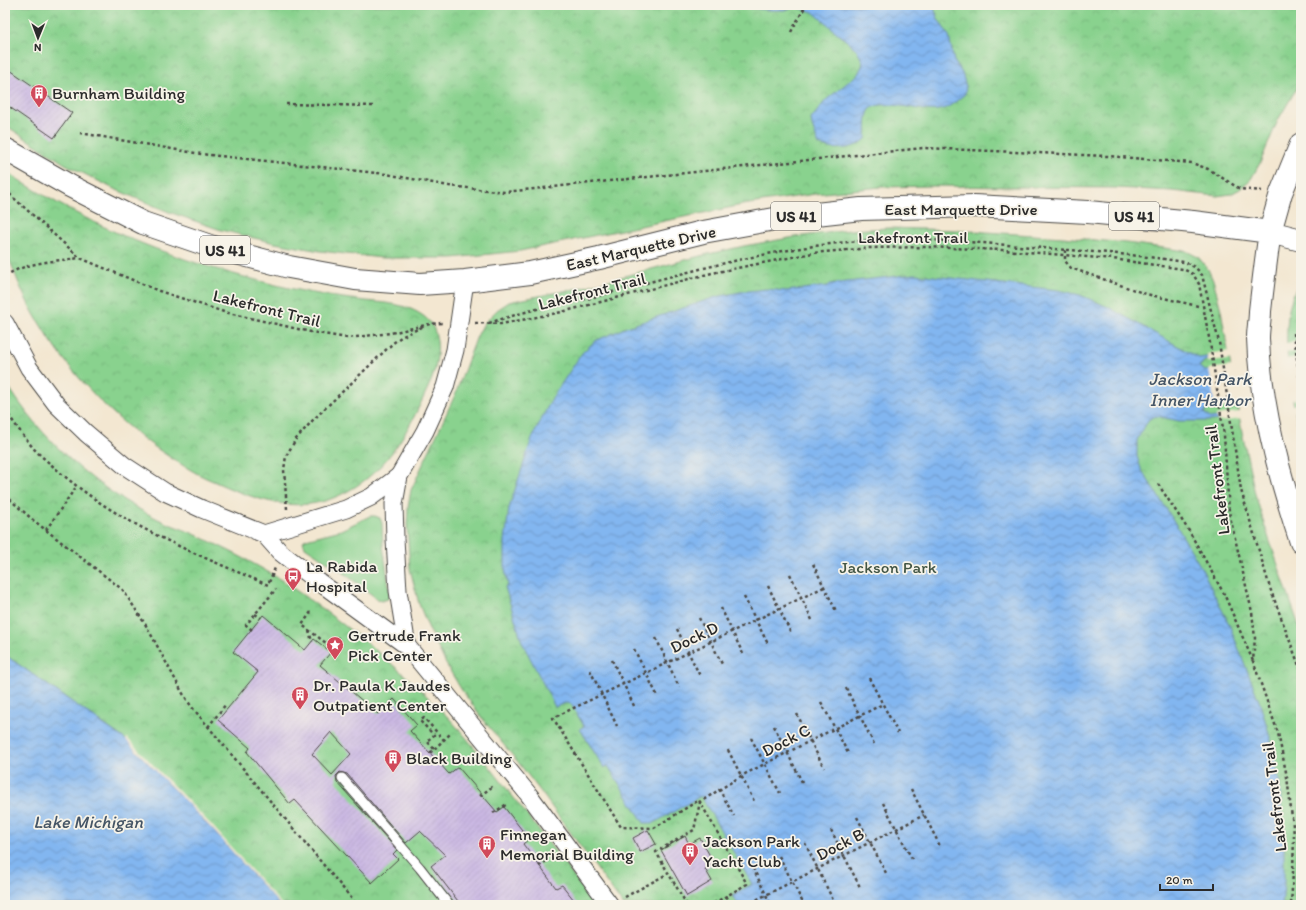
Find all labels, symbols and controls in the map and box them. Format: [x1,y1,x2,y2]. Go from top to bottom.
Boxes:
north arrow [18,18,58,58]
text: N [34,41,42,54]
building icon: Burnham Building [29,83,49,108]
place label: Burnham Building [52,83,186,103]
street label: East Marquette Drive [884,199,1038,219]
road number: US 41 [771,202,821,230]
road number: US 41 [1109,202,1159,230]
street label: East Marquette Drive [564,221,718,275]
street label: Lakefront Trail [858,227,968,247]
road number: US 41 [200,236,250,264]
street label: Lakefront Trail [536,268,648,314]
street label: Lakefront Trail [211,285,323,331]
water label: Jackson Park Inner Harbor [1149,368,1253,411]
street label: Lakefront Trail [1200,424,1234,536]
place label: La Rabida Hospital [306,556,377,596]
park label: Jackson Park [840,557,937,577]
bus stop icon: La Rabida Hospital [283,566,303,591]
street label: Dock D [667,617,722,657]
place label: Gertrude Frank Pick Center [348,625,461,665]
place icon: Gertrude Frank Pick Center [325,635,345,660]
place label: Dr. Paula K Jaudes Outpatient Center [313,675,450,715]
building icon: Dr. Paula K Jaudes Outpatient Center [290,685,310,710]
street label: Dock C [759,719,813,761]
street label: Lakefront Trail [1257,741,1291,853]
building icon: Black Building [383,748,403,773]
place label: Black Building [406,748,512,768]
water label: Lake Michigan [33,811,143,833]
street label: Dock B [813,823,868,865]
place label: Finnegan Memorial Building [500,824,634,864]
place label: Jackson Park Yacht Club [703,831,800,871]
building icon: Finnegan Memorial Building [477,834,497,859]
building icon: Jackson Park Yacht Club [680,841,700,866]
scale bar [1160,866,1213,892]
text: 20 m [1166,873,1193,887]

